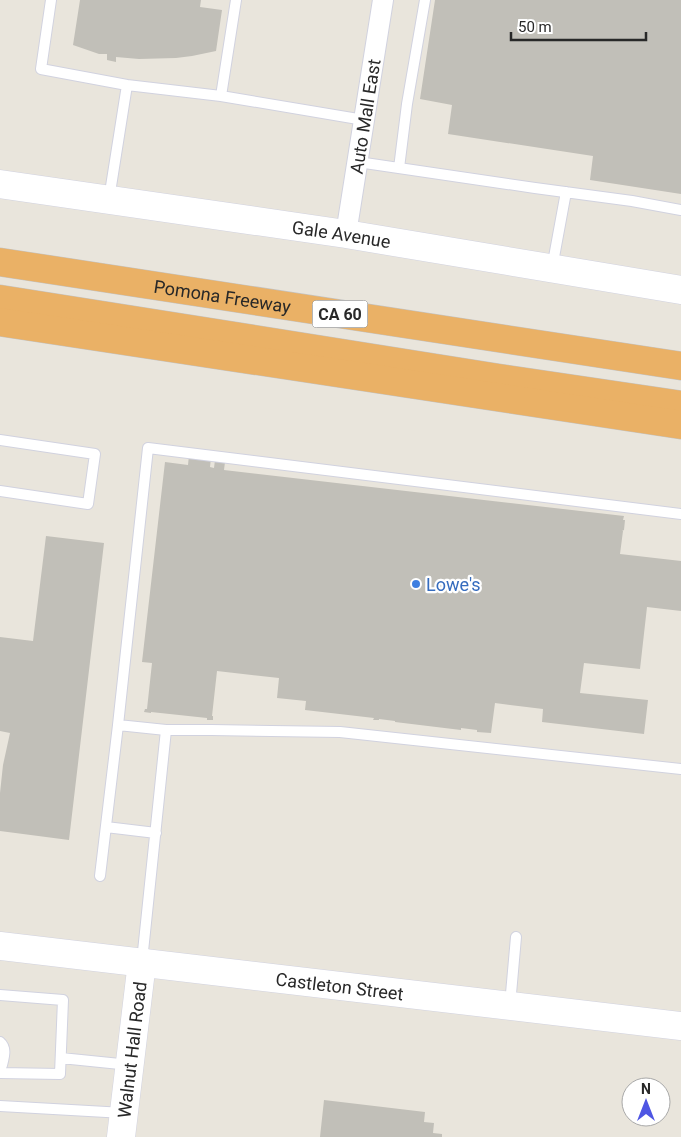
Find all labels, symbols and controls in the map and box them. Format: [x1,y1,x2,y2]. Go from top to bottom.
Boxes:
scale bar [511,10,646,42]
text: 50 m [518,18,552,36]
street label: Auto Mall East [345,57,384,175]
street label: Gale Avenue [291,216,392,252]
street label: Pomona Freeway [152,275,293,317]
road number: CA 60 [312,300,368,328]
place label: Lowe's [426,574,481,595]
marker: Lowe's [410,578,422,590]
street label: Castleton Street [275,968,405,1004]
street label: Walnut Hall Road [113,980,150,1119]
north arrow [621,1077,671,1127]
text: N [641,1081,651,1097]

